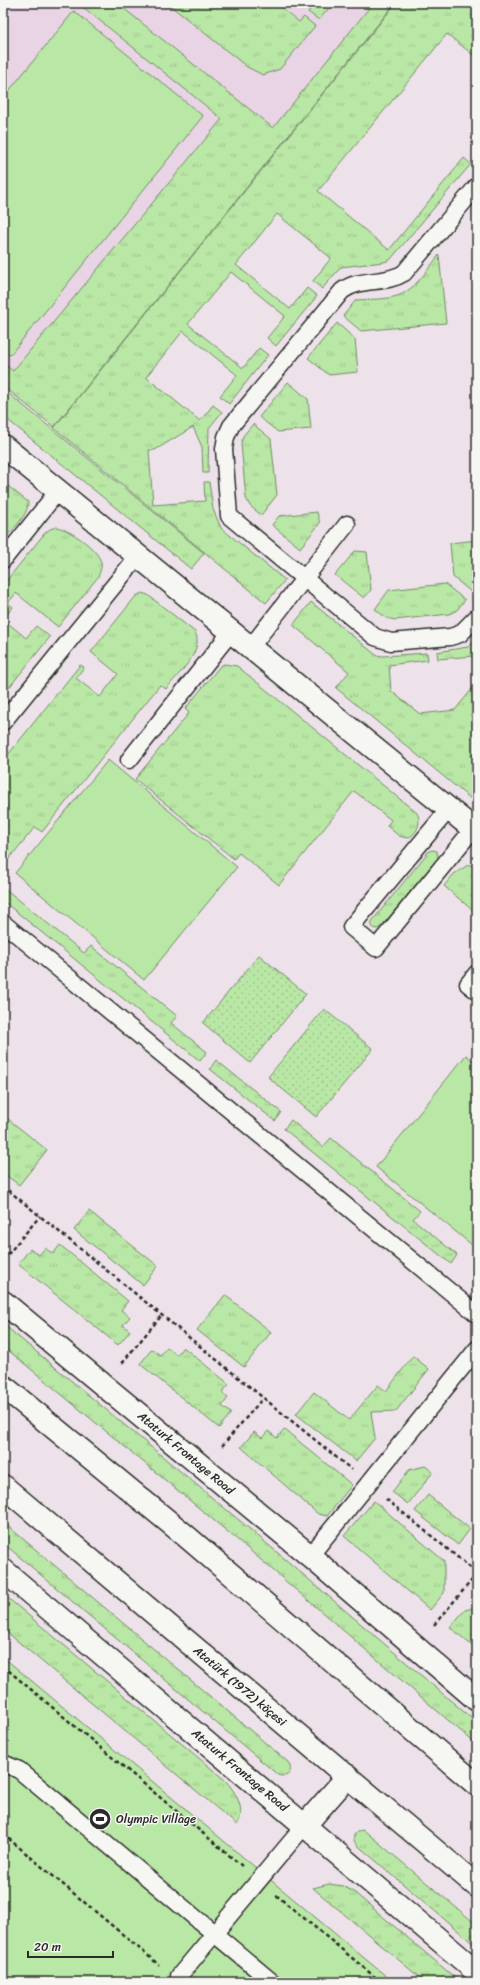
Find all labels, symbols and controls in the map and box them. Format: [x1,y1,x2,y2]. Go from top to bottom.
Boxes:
street label: Ataturk Frontage Road [132,1405,240,1501]
street label: Atatürk (1972) köçesi [188,1639,292,1732]
street label: Ataturk Frontage Road [186,1722,294,1818]
sports icon: Olympic Village [87,1806,113,1832]
place label: Olympic Village [116,1808,196,1830]
scale bar [28,1933,113,1959]
text: 20 m [34,1936,61,1958]

